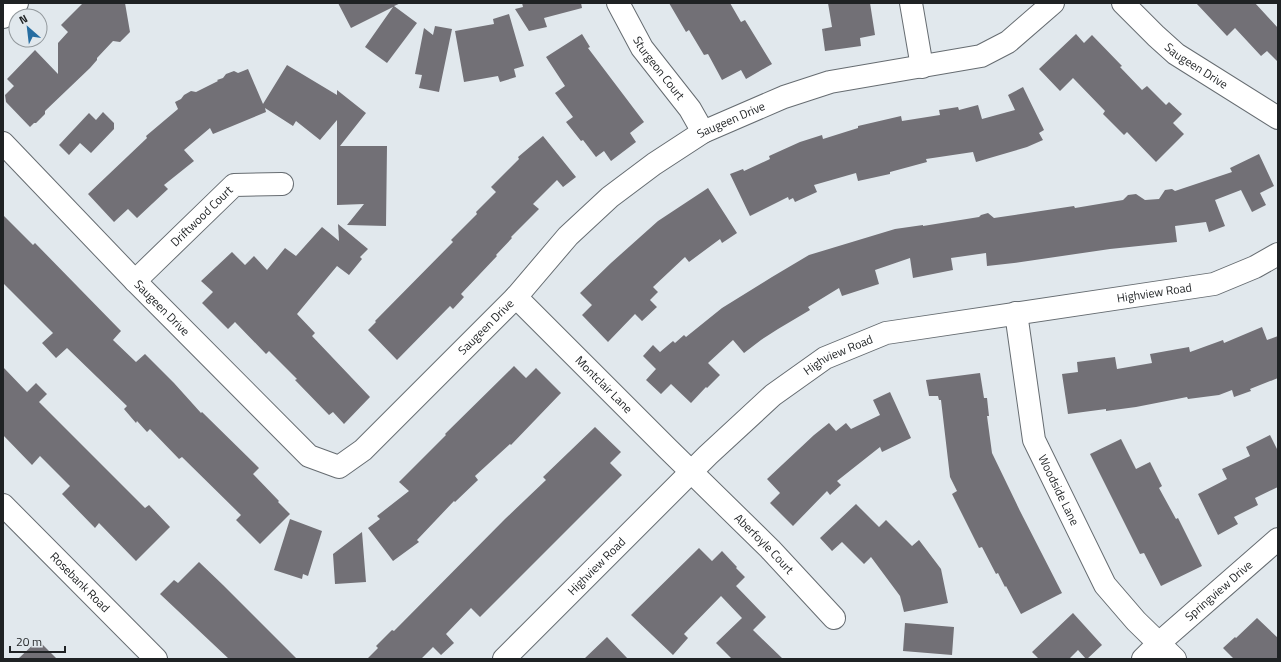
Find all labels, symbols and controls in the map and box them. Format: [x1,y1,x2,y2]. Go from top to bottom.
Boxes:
north arrow [8,8,48,48]
text: N [16,10,30,28]
street label: Sturgeon Court [628,33,690,105]
street label: Saugeen Drive [1160,38,1232,93]
street label: Saugeen Drive [693,96,768,143]
street label: Driftwood Court [166,180,238,251]
street label: Saugeen Drive [130,275,194,340]
street label: Highview Road [1115,277,1193,307]
street label: Saugeen Drive [453,294,518,359]
street label: Highview Road [799,329,876,380]
street label: Montclair Lane [571,351,637,417]
street label: Woodside Lane [1033,451,1084,529]
street label: Aberfoyle Court [730,509,799,579]
street label: Highview Road [563,533,630,599]
street label: Rosebank Road [46,547,115,617]
street label: Springview Drive [1180,555,1257,625]
scale bar [10,628,65,654]
text: 20 m [16,632,42,651]

